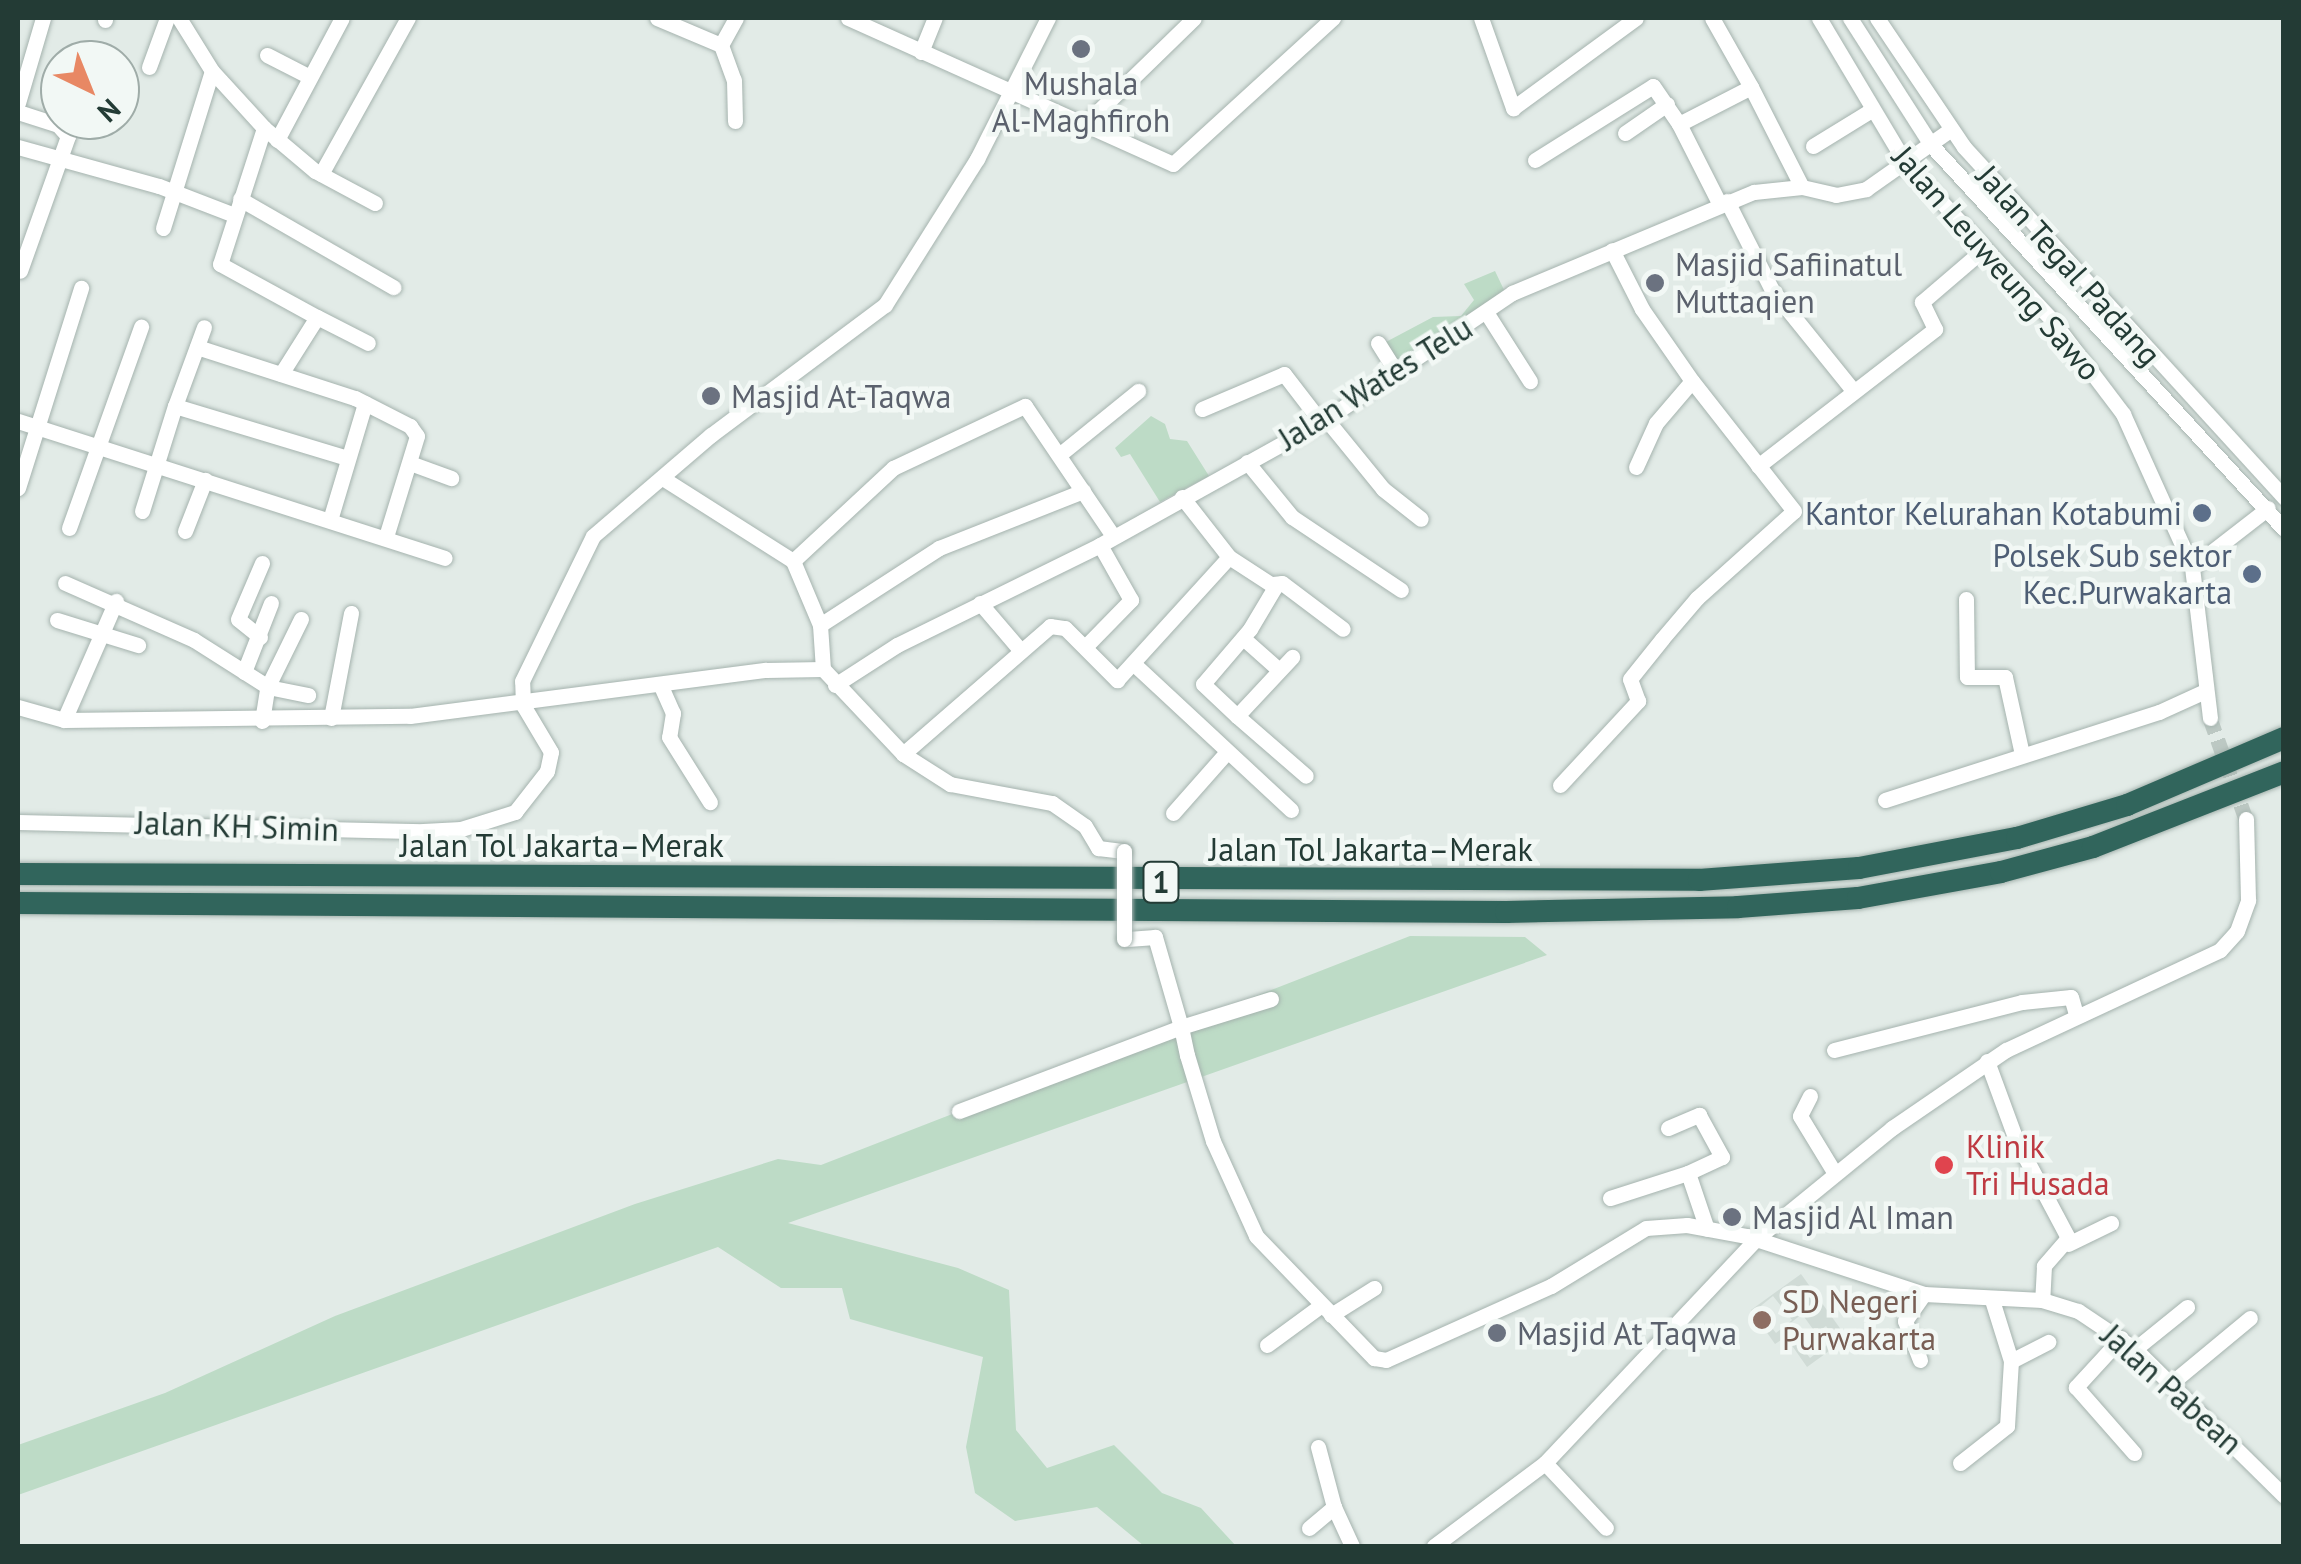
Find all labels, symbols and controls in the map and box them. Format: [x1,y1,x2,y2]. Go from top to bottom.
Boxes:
marker: Mushala Al-Maghfiroh [1070,38,1092,60]
north arrow [40,40,140,140]
place label: Mushala Al-Maghfiroh [992,65,1170,140]
text: N [90,91,129,131]
street label: Jalan Leuweung Sawo [1885,138,2109,388]
street label: Jalan Tegal Padang [1969,157,2169,373]
place label: Masjid Safiinatul Muttaqien [1675,246,1902,321]
marker: Masjid Safiinatul Muttaqien [1644,272,1666,294]
street label: Jalan Wates Telu [1270,308,1480,458]
place label: Masjid At-Taqwa [731,377,952,415]
marker: Masjid At-Taqwa [700,385,722,407]
place label: Kantor Kelurahan Kotabumi [1805,494,2182,532]
marker: Kantor Kelurahan Kotabumi [2191,502,2213,524]
place label: Polsek Sub sektor Kec.Purwakarta [1992,537,2232,612]
marker: Polsek Sub sektor Kec.Purwakarta [2241,563,2263,585]
street label: Jalan KH Simin [135,803,339,849]
street label: Jalan Tol Jakarta–Merak [400,826,724,864]
street label: Jalan Tol Jakarta–Merak [1209,830,1533,868]
road number: 1 [1141,857,1181,907]
place label: Klinik Tri Husada [1966,1128,2110,1203]
marker: Klinik Tri Husada [1931,1152,1957,1178]
place label: Masjid Al Iman [1752,1198,1955,1236]
marker: Masjid Al Iman [1721,1206,1743,1228]
place label: SD Negeri Purwakarta [1782,1283,1936,1358]
marker: SD Negeri Purwakarta [1751,1309,1773,1331]
place label: Masjid At Taqwa [1517,1314,1739,1352]
street label: Jalan Pabean [2094,1316,2250,1462]
marker: Masjid At Taqwa [1486,1322,1508,1344]

